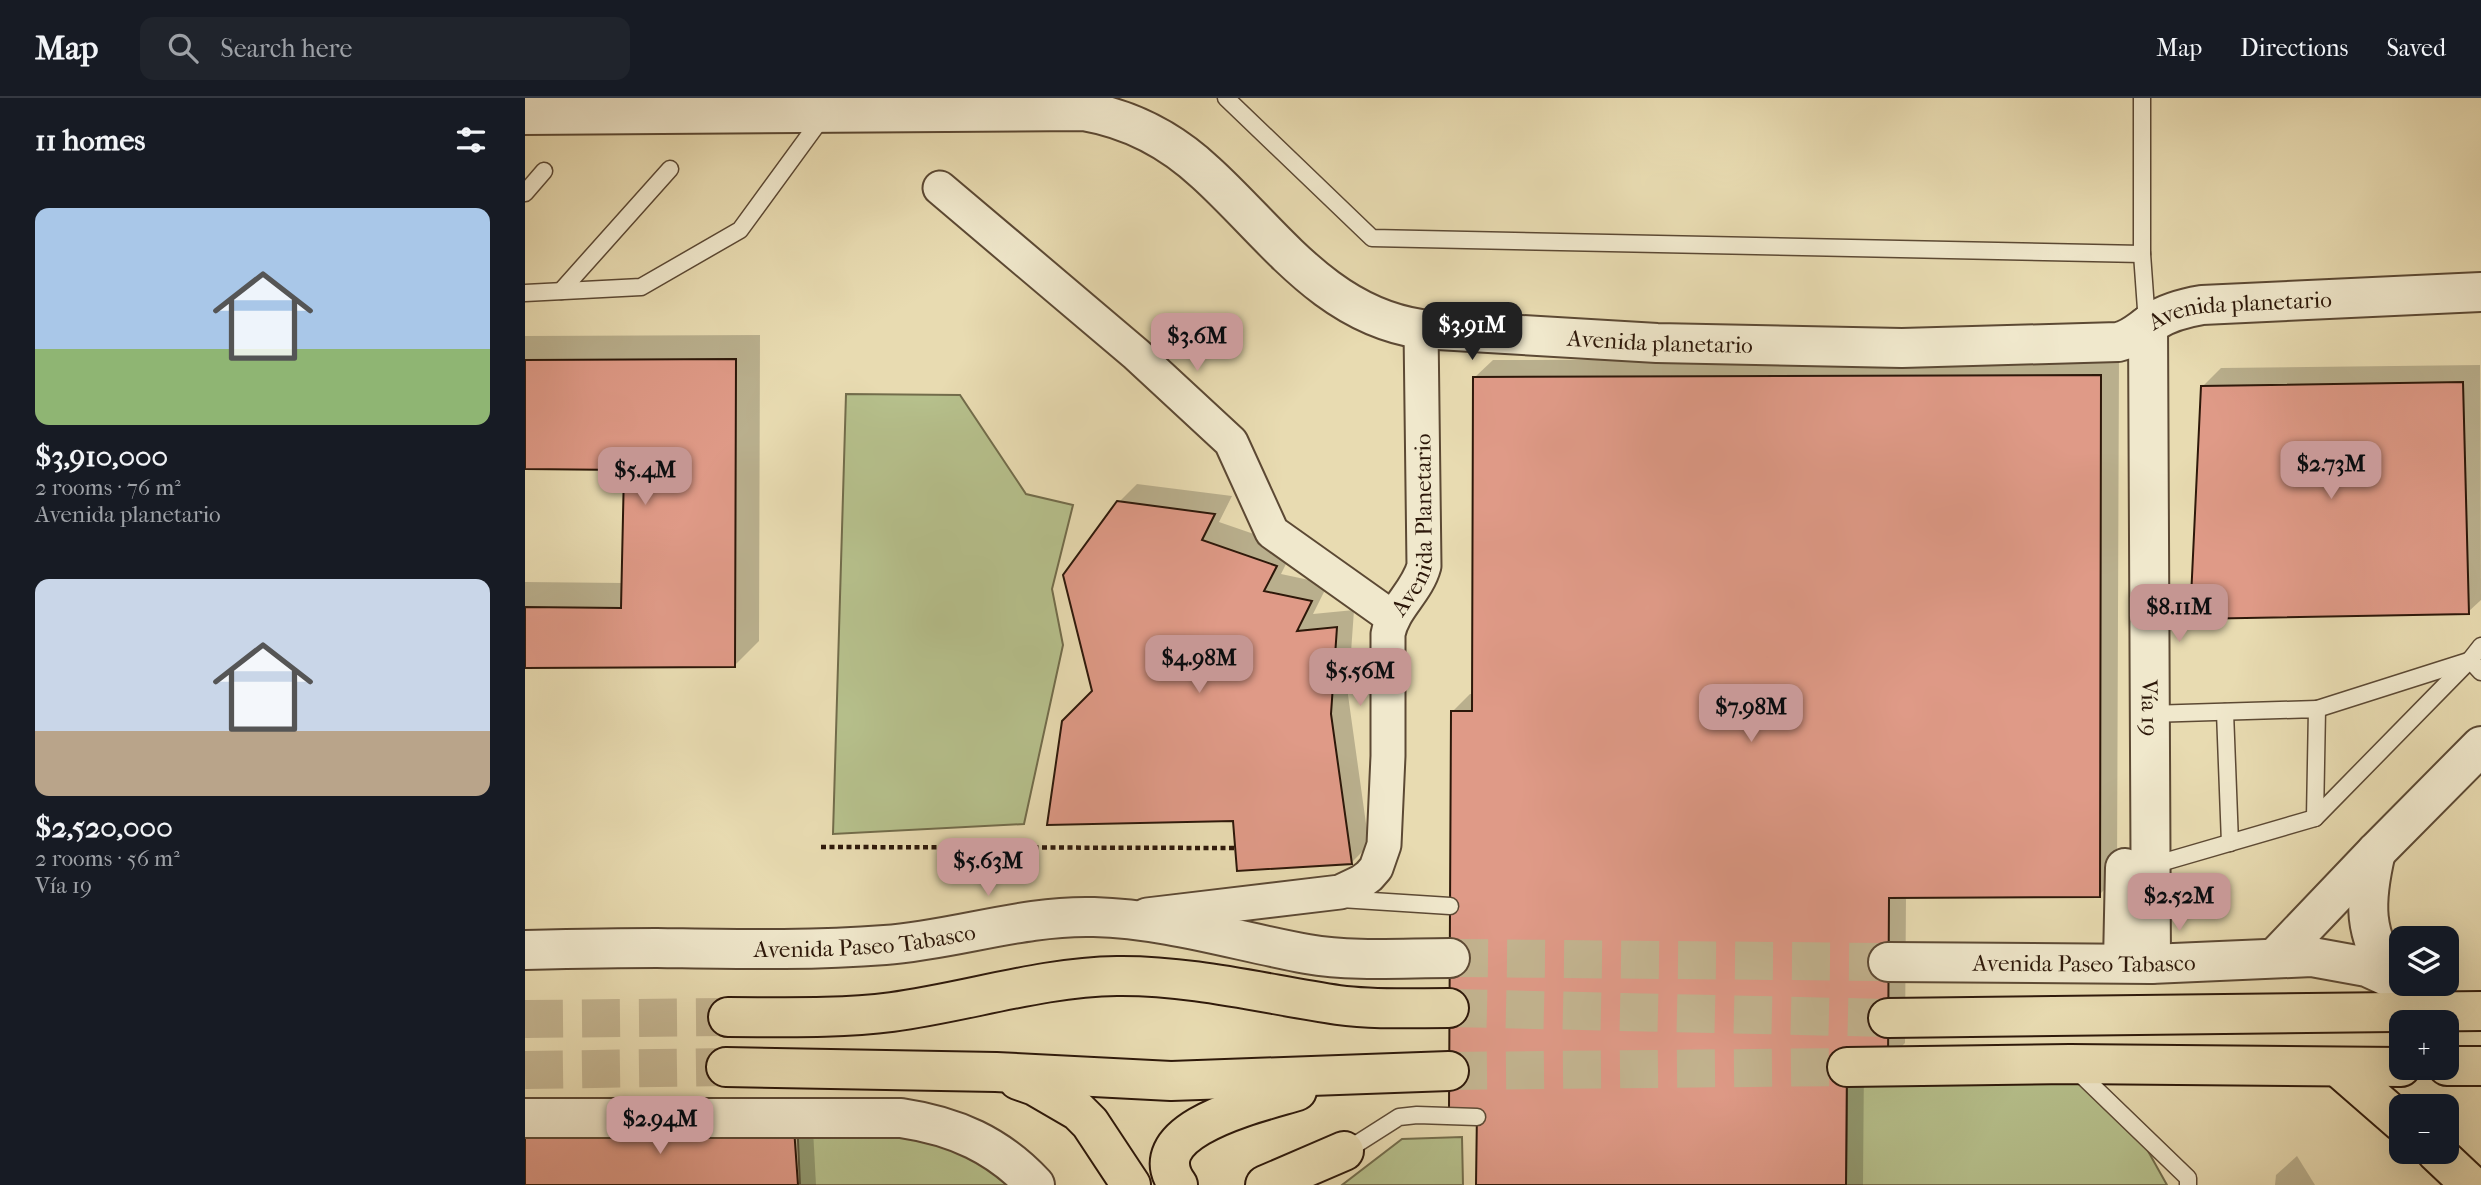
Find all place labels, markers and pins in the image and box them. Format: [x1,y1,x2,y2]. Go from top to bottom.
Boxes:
pin: $3.91M [1415,302,1529,362]
pin: $3.6M [1148,314,1246,373]
pin: $2.73M [2274,442,2388,501]
pin: $5.4M [596,448,694,507]
pin: $8.11M [2122,584,2236,644]
pin: $4.98M [1142,636,1256,695]
pin: $5.56M [1303,648,1417,708]
pin: $7.98M [1694,684,1808,744]
pin: $5.63M [931,838,1045,898]
pin: $2.52M [2122,874,2236,933]
pin: $2.94M [603,1096,717,1156]

